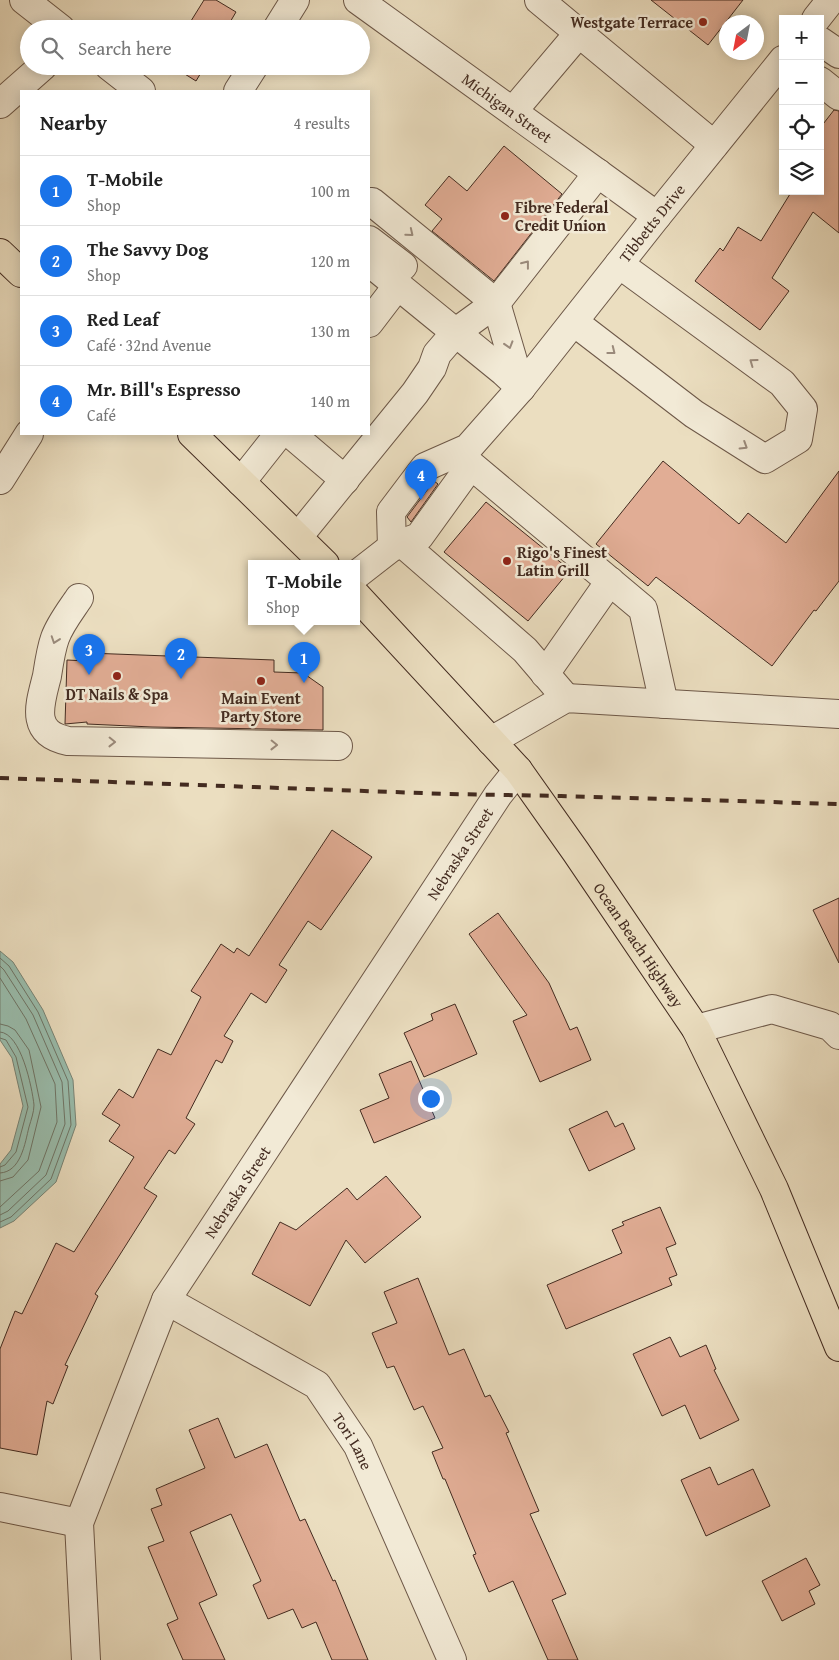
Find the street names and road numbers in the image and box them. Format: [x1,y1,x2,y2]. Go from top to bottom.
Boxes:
street label: Michigan Street [457,67,558,149]
street label: Tibbetts Drive [613,178,691,267]
street label: Nebraska Street [420,802,499,904]
street label: Ocean Beach Highway [588,877,690,1012]
street label: Nebraska Street [198,1141,277,1243]
street label: Tori Lane [327,1408,379,1473]

